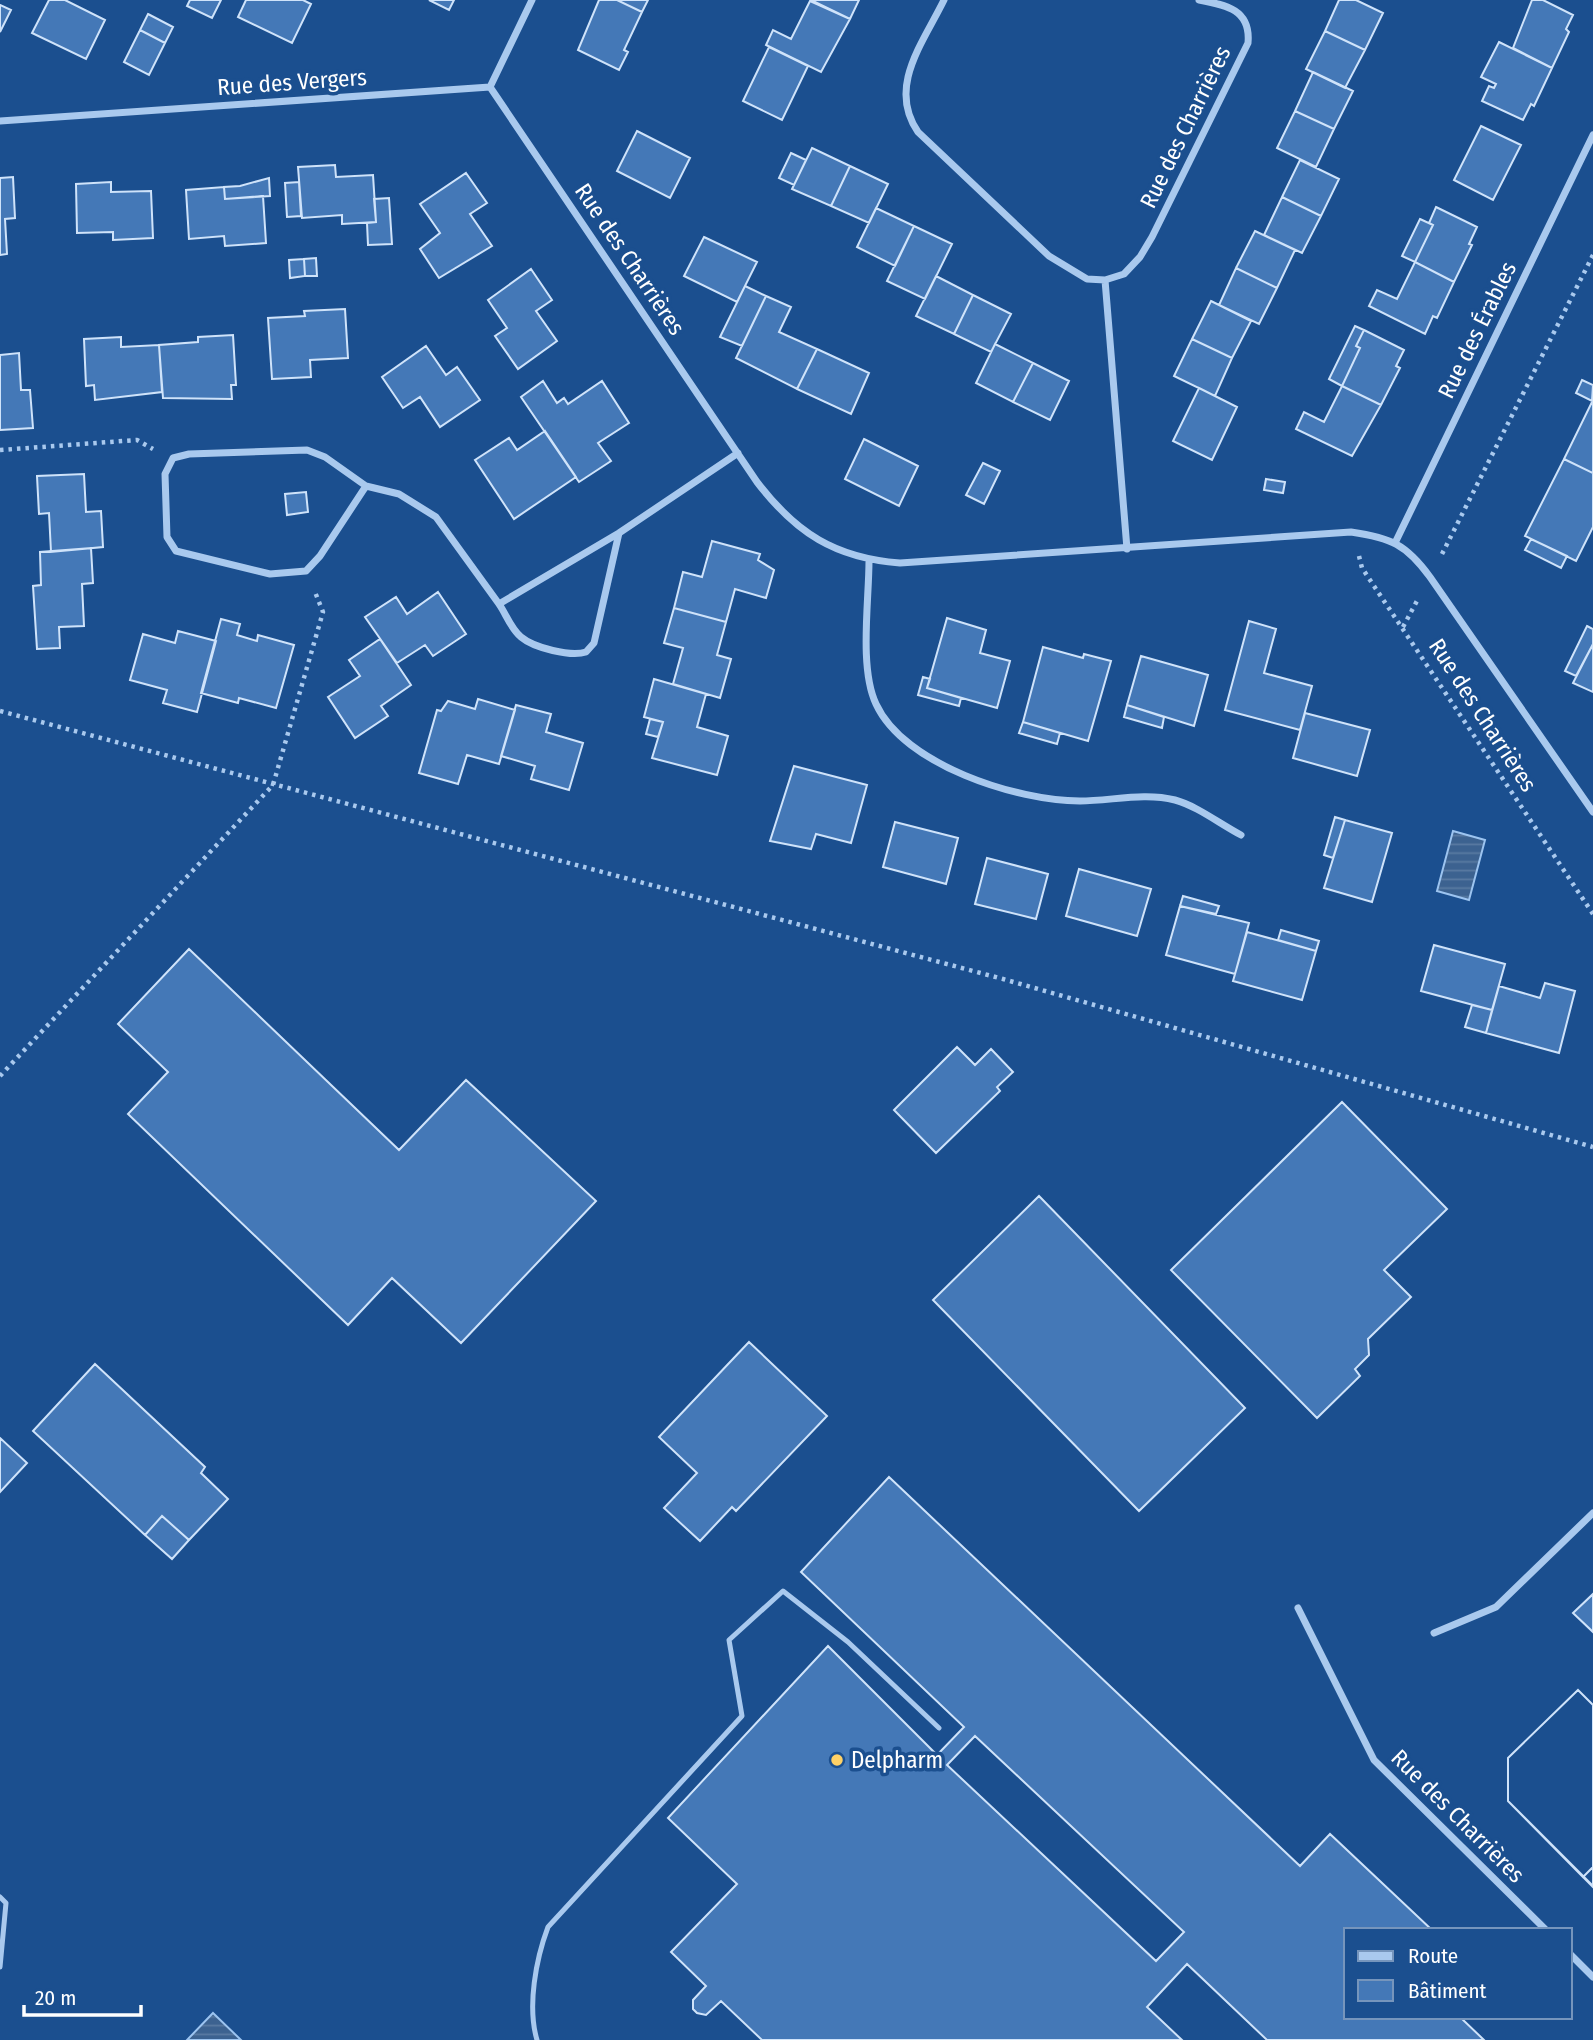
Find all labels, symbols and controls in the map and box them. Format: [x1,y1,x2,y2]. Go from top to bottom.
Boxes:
street label: Rue des Charrières [1134,41,1236,213]
street label: Rue des Vergers [216,63,368,101]
street label: Rue des Charrières [569,178,691,340]
street label: Rue des Érables [1431,256,1522,403]
street label: Rue des Charrières [1423,633,1543,797]
street label: Rue des Charrières [1386,1744,1531,1889]
place label: Delpharm [851,1746,943,1774]
marker: Delpharm [829,1752,845,1768]
legend [1344,1928,1572,2019]
text: Route [1408,1943,1458,1969]
scale bar [24,1974,142,2018]
text: Bâtiment [1408,1978,1487,2004]
text: 20 m [35,1985,76,2011]

